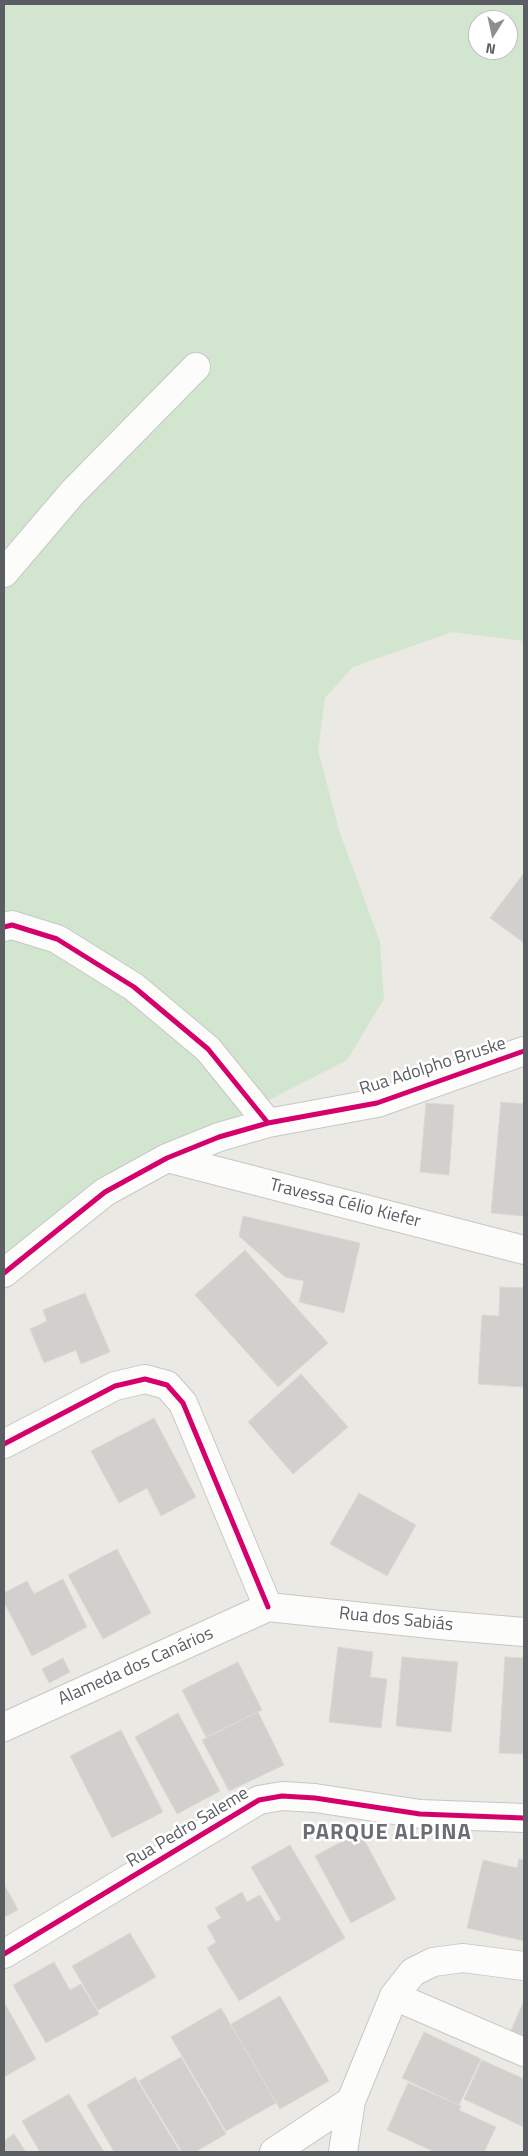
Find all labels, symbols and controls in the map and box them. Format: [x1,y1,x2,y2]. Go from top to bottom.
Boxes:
north arrow [468,10,518,60]
text: N [484,38,497,60]
street label: Rua Adolpho Bruske [357,1033,509,1101]
street label: Travessa Célio Kiefer [267,1175,423,1233]
street label: Rua dos Sabiás [338,1603,454,1637]
street label: Alameda dos Canários [55,1623,217,1711]
street label: Rua Pedro Saleme [123,1783,253,1873]
district label: PARQUE ALPINA [301,1821,473,1847]

